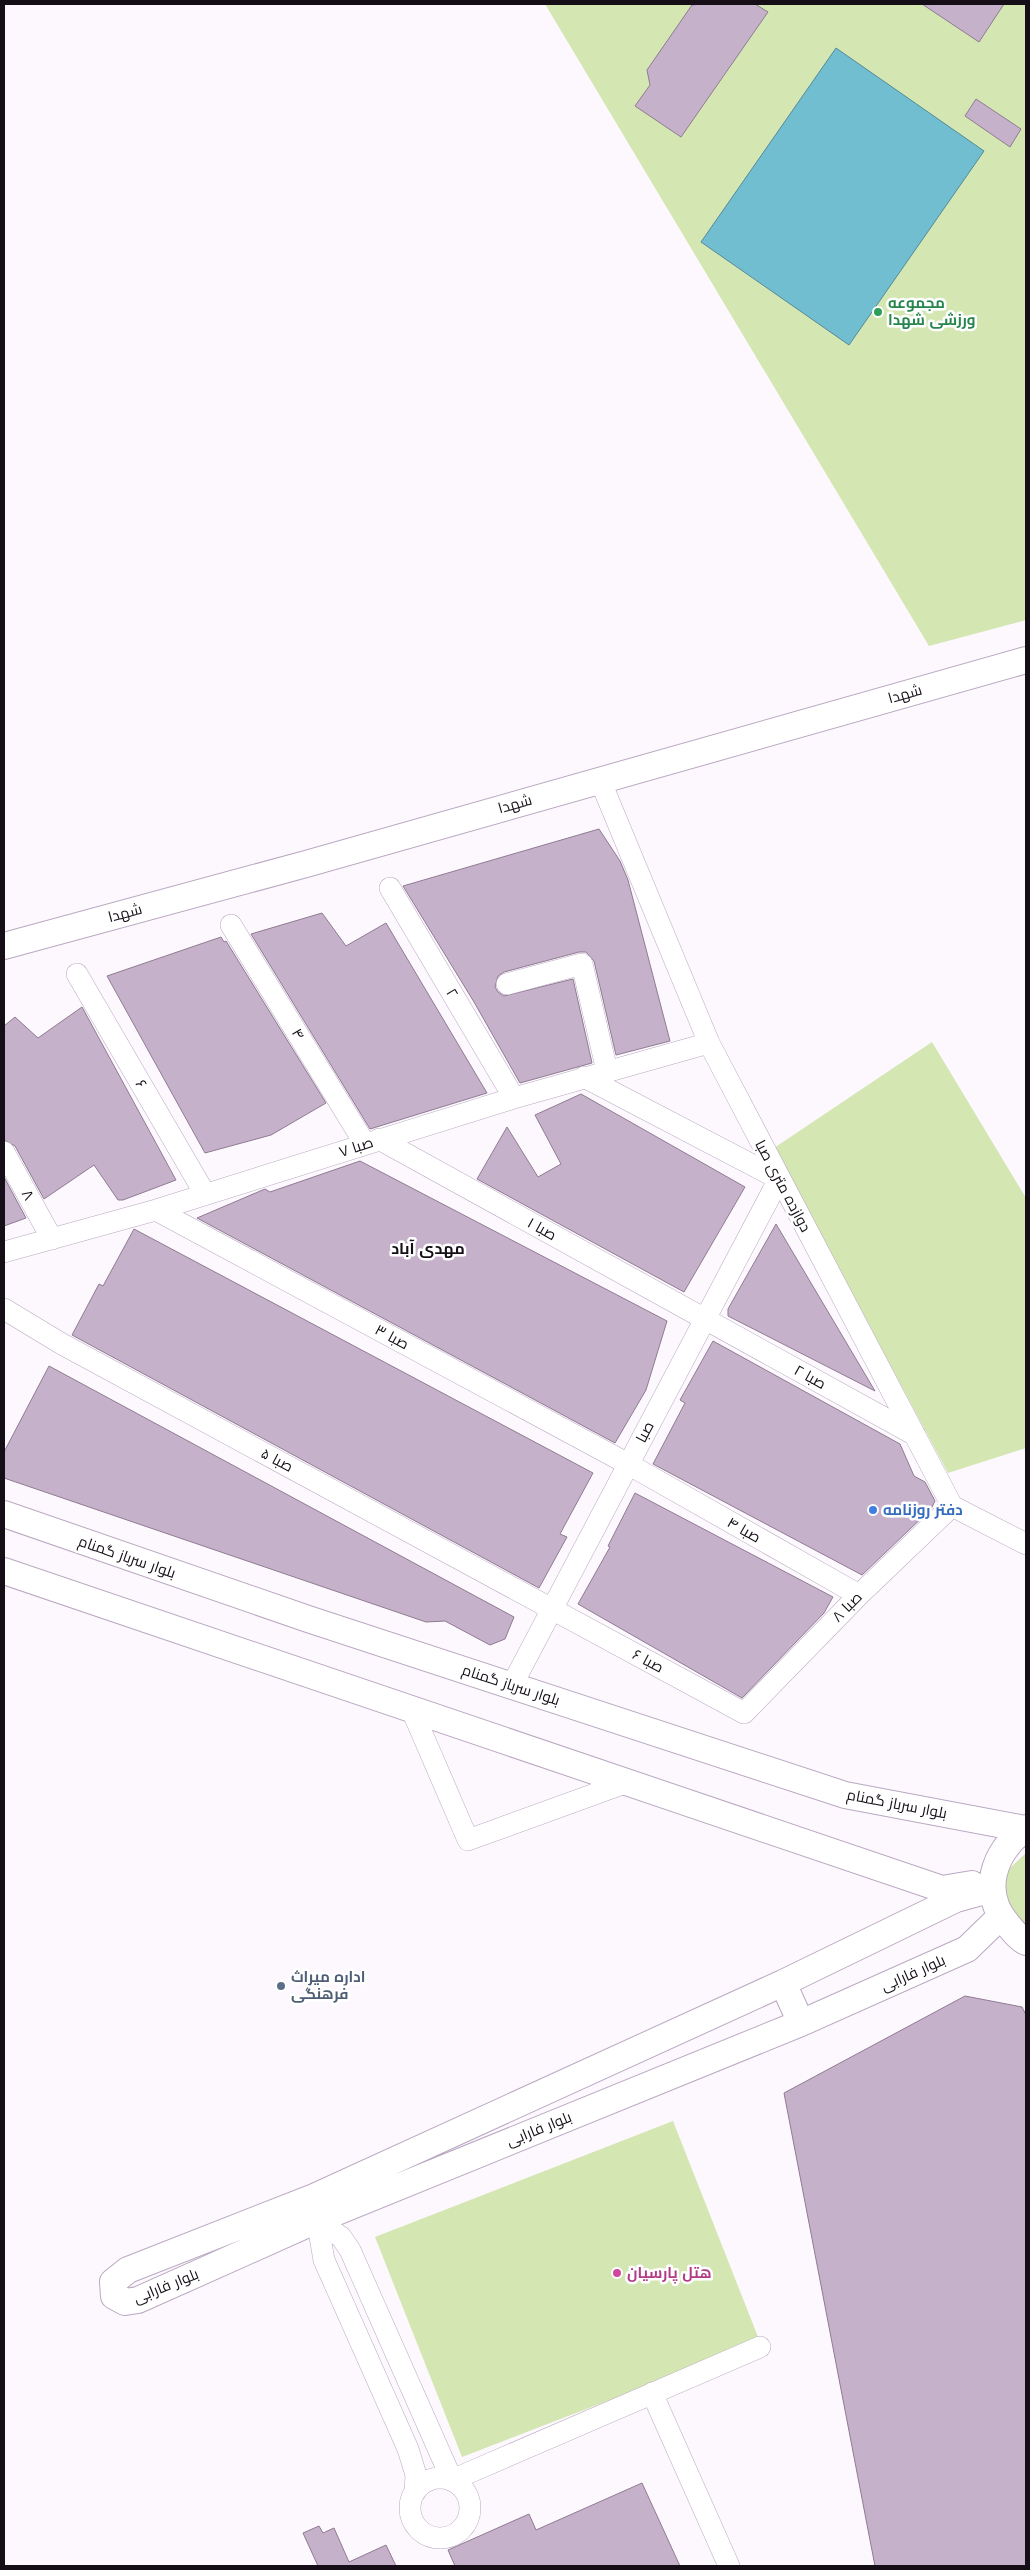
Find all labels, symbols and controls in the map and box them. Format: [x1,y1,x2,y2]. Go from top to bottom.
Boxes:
place label: مجموعه ورزشی شهدا [888,292,975,331]
marker: مجموعه ورزشی شهدا [872,306,884,318]
street label: شهدا [885,679,925,709]
street label: شهدا [495,789,535,819]
street label: شهدا [106,898,144,928]
street label: ۲ [441,984,464,1002]
street label: ۴ [286,1024,310,1044]
street label: ۶ [130,1075,152,1093]
street label: صبا ۷ [336,1131,376,1163]
street label: دوازده متری صبا [749,1136,817,1236]
street label: ۸ [16,1186,40,1204]
street label: صبا ۱ [523,1212,561,1246]
district label: مهدی آباد [391,1237,465,1260]
street label: صبا ۳ [371,1319,413,1355]
street label: صبا ۲ [790,1359,830,1395]
street label: صبا [630,1418,660,1446]
street label: صبا ۵ [257,1442,297,1478]
place label: دفتر روزنامه [883,1499,963,1521]
marker: دفتر روزنامه [867,1504,879,1516]
street label: صبا ۴ [723,1512,765,1548]
street label: بلوار سرباز گمنام [75,1530,179,1584]
street label: صبا ۸ [827,1587,867,1627]
street label: صبا ۶ [628,1644,668,1678]
street label: بلوار سرباز گمنام [459,1659,563,1711]
street label: بلوار سرباز گمنام [845,1783,949,1825]
street label: بلوار فارابی [877,1949,949,1997]
place label: اداره میراث فرهنگی [291,1966,365,2005]
marker: اداره میراث فرهنگی [275,1980,287,1992]
street label: بلوار فارابی [503,2106,575,2152]
place label: هتل پارسیان [627,2262,712,2284]
street label: بلوار فارابی [130,2263,202,2309]
marker: هتل پارسیان [611,2267,623,2279]

